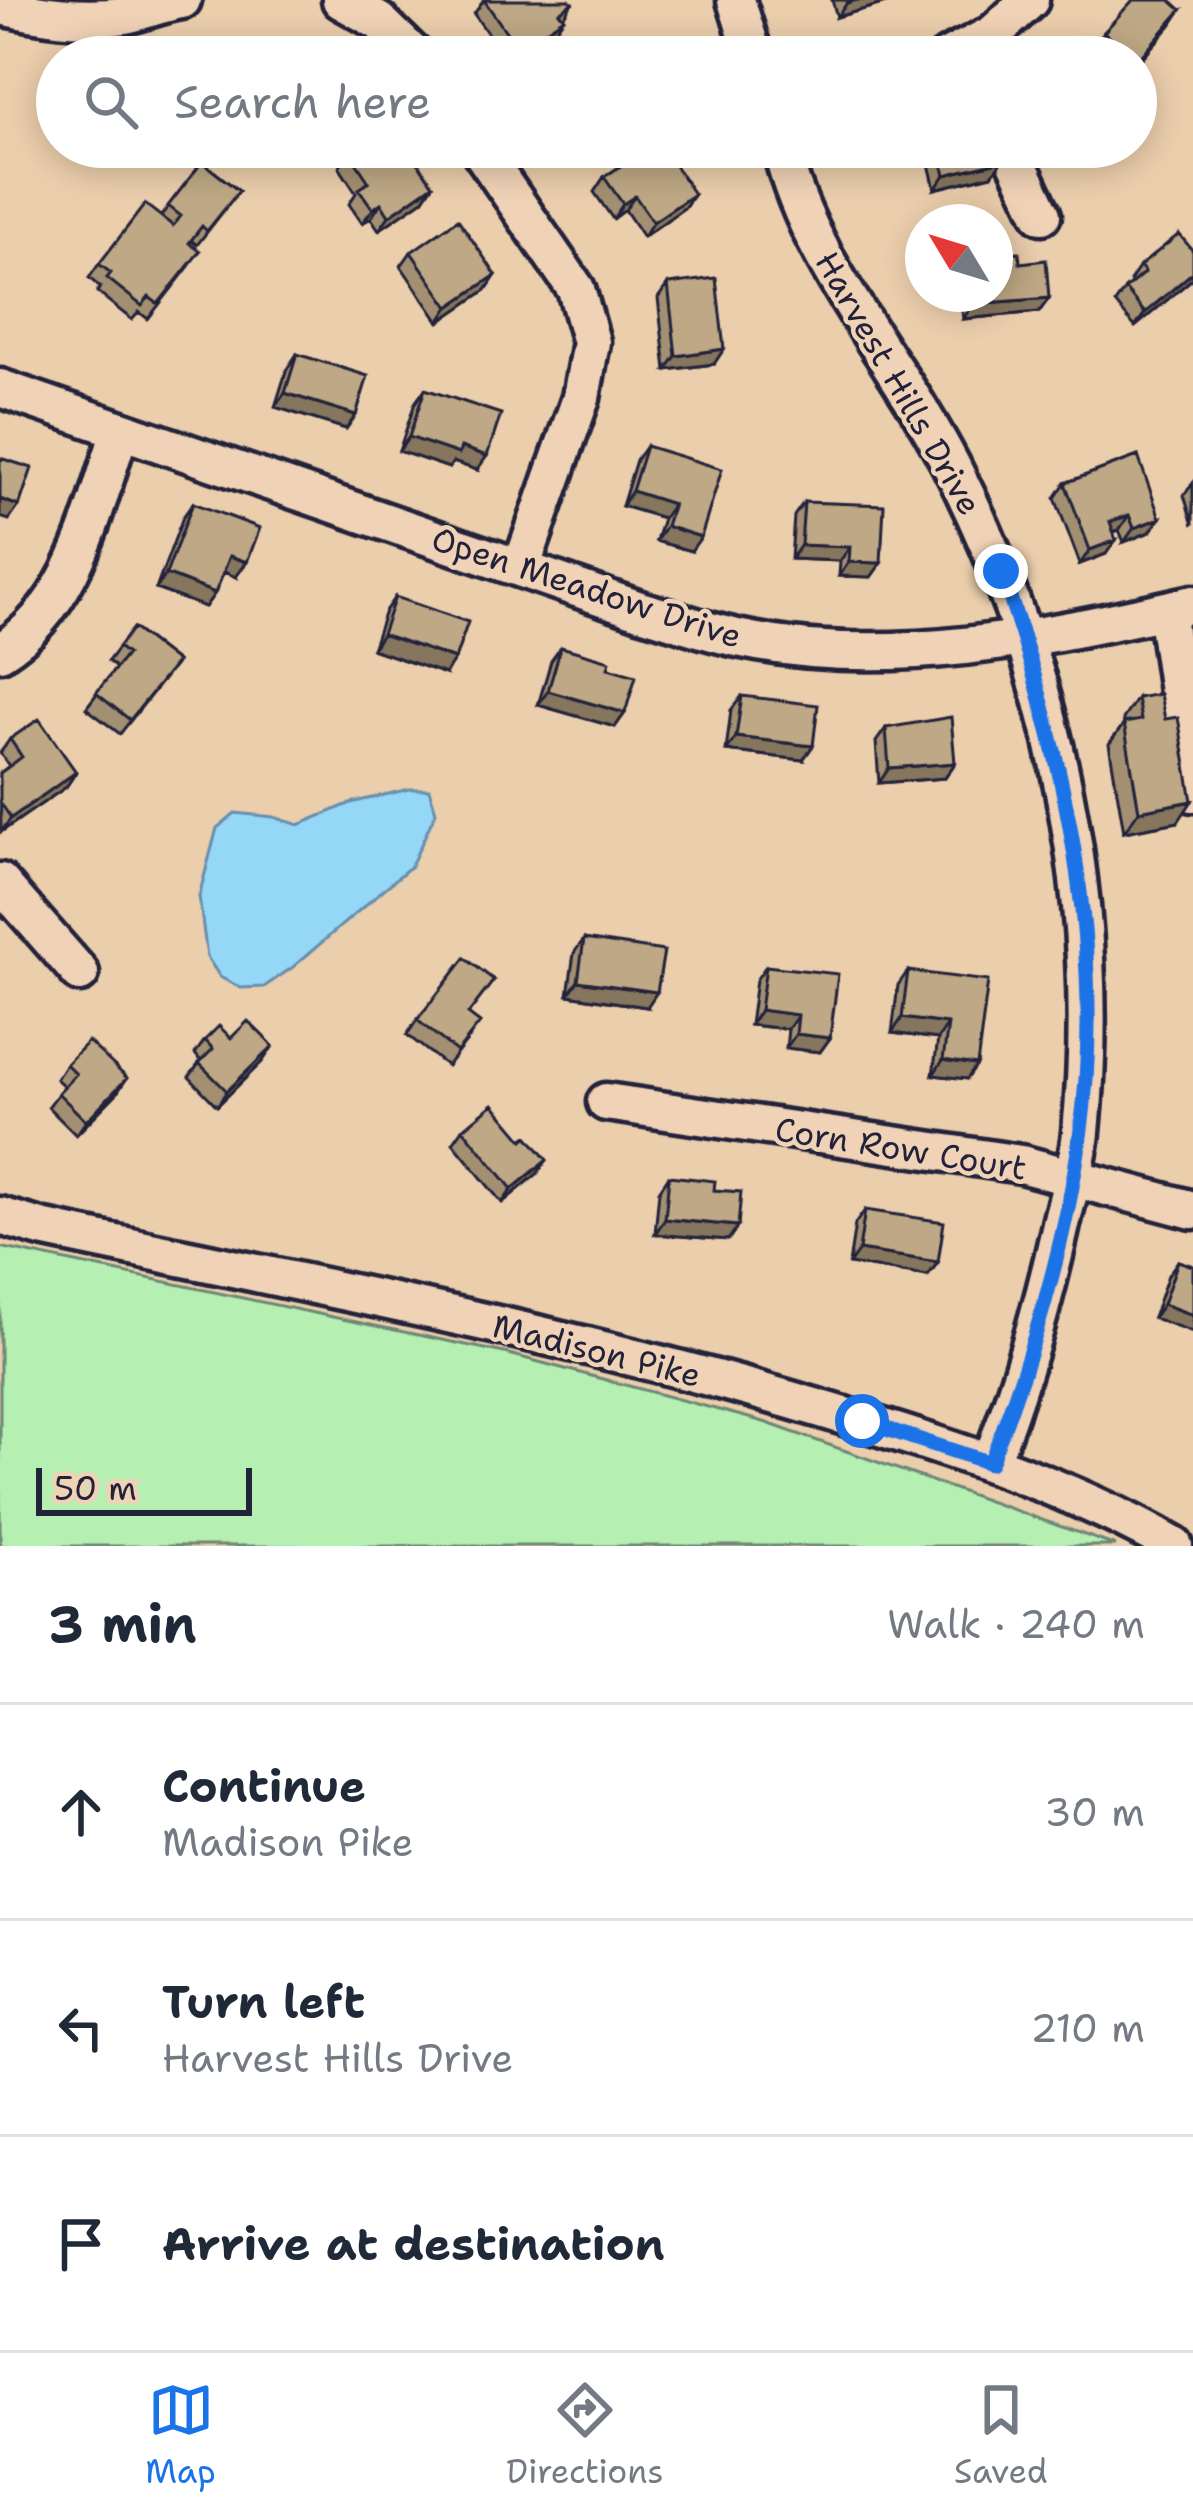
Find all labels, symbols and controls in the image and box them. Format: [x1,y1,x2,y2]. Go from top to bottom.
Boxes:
search box [36,36,1157,168]
icon: search [78,69,144,135]
text: Search here [174,72,431,132]
north arrow [905,204,1013,312]
street label: Harvest Hills Drive [805,243,992,523]
street label: Open Meadow Drive [426,516,748,659]
route end [974,544,1028,598]
street label: Corn Row Court [772,1106,1030,1191]
street label: Madison Pike [488,1303,706,1398]
route start [835,1394,889,1448]
scale bar [36,1462,252,1515]
text: 50 m [54,1466,137,1511]
text: 3 min [48,1590,197,1658]
text: Walk · 240 m [887,1598,1145,1650]
text: Continue [162,1756,366,1816]
icon: ahead [48,1779,114,1845]
text: 30 m [1044,1786,1145,1838]
text: Madison Pike [162,1816,413,1868]
text: Turn left [162,1972,365,2032]
icon: left [48,1995,114,2061]
text: 210 m [1030,2002,1145,2054]
text: Harvest Hills Drive [162,2032,513,2084]
icon: arrive [48,2211,114,2277]
text: Arrive at destination [162,2214,665,2274]
tab: Map [145,2377,216,2494]
tab: Directions [506,2377,664,2494]
tab: Saved [954,2377,1048,2494]

